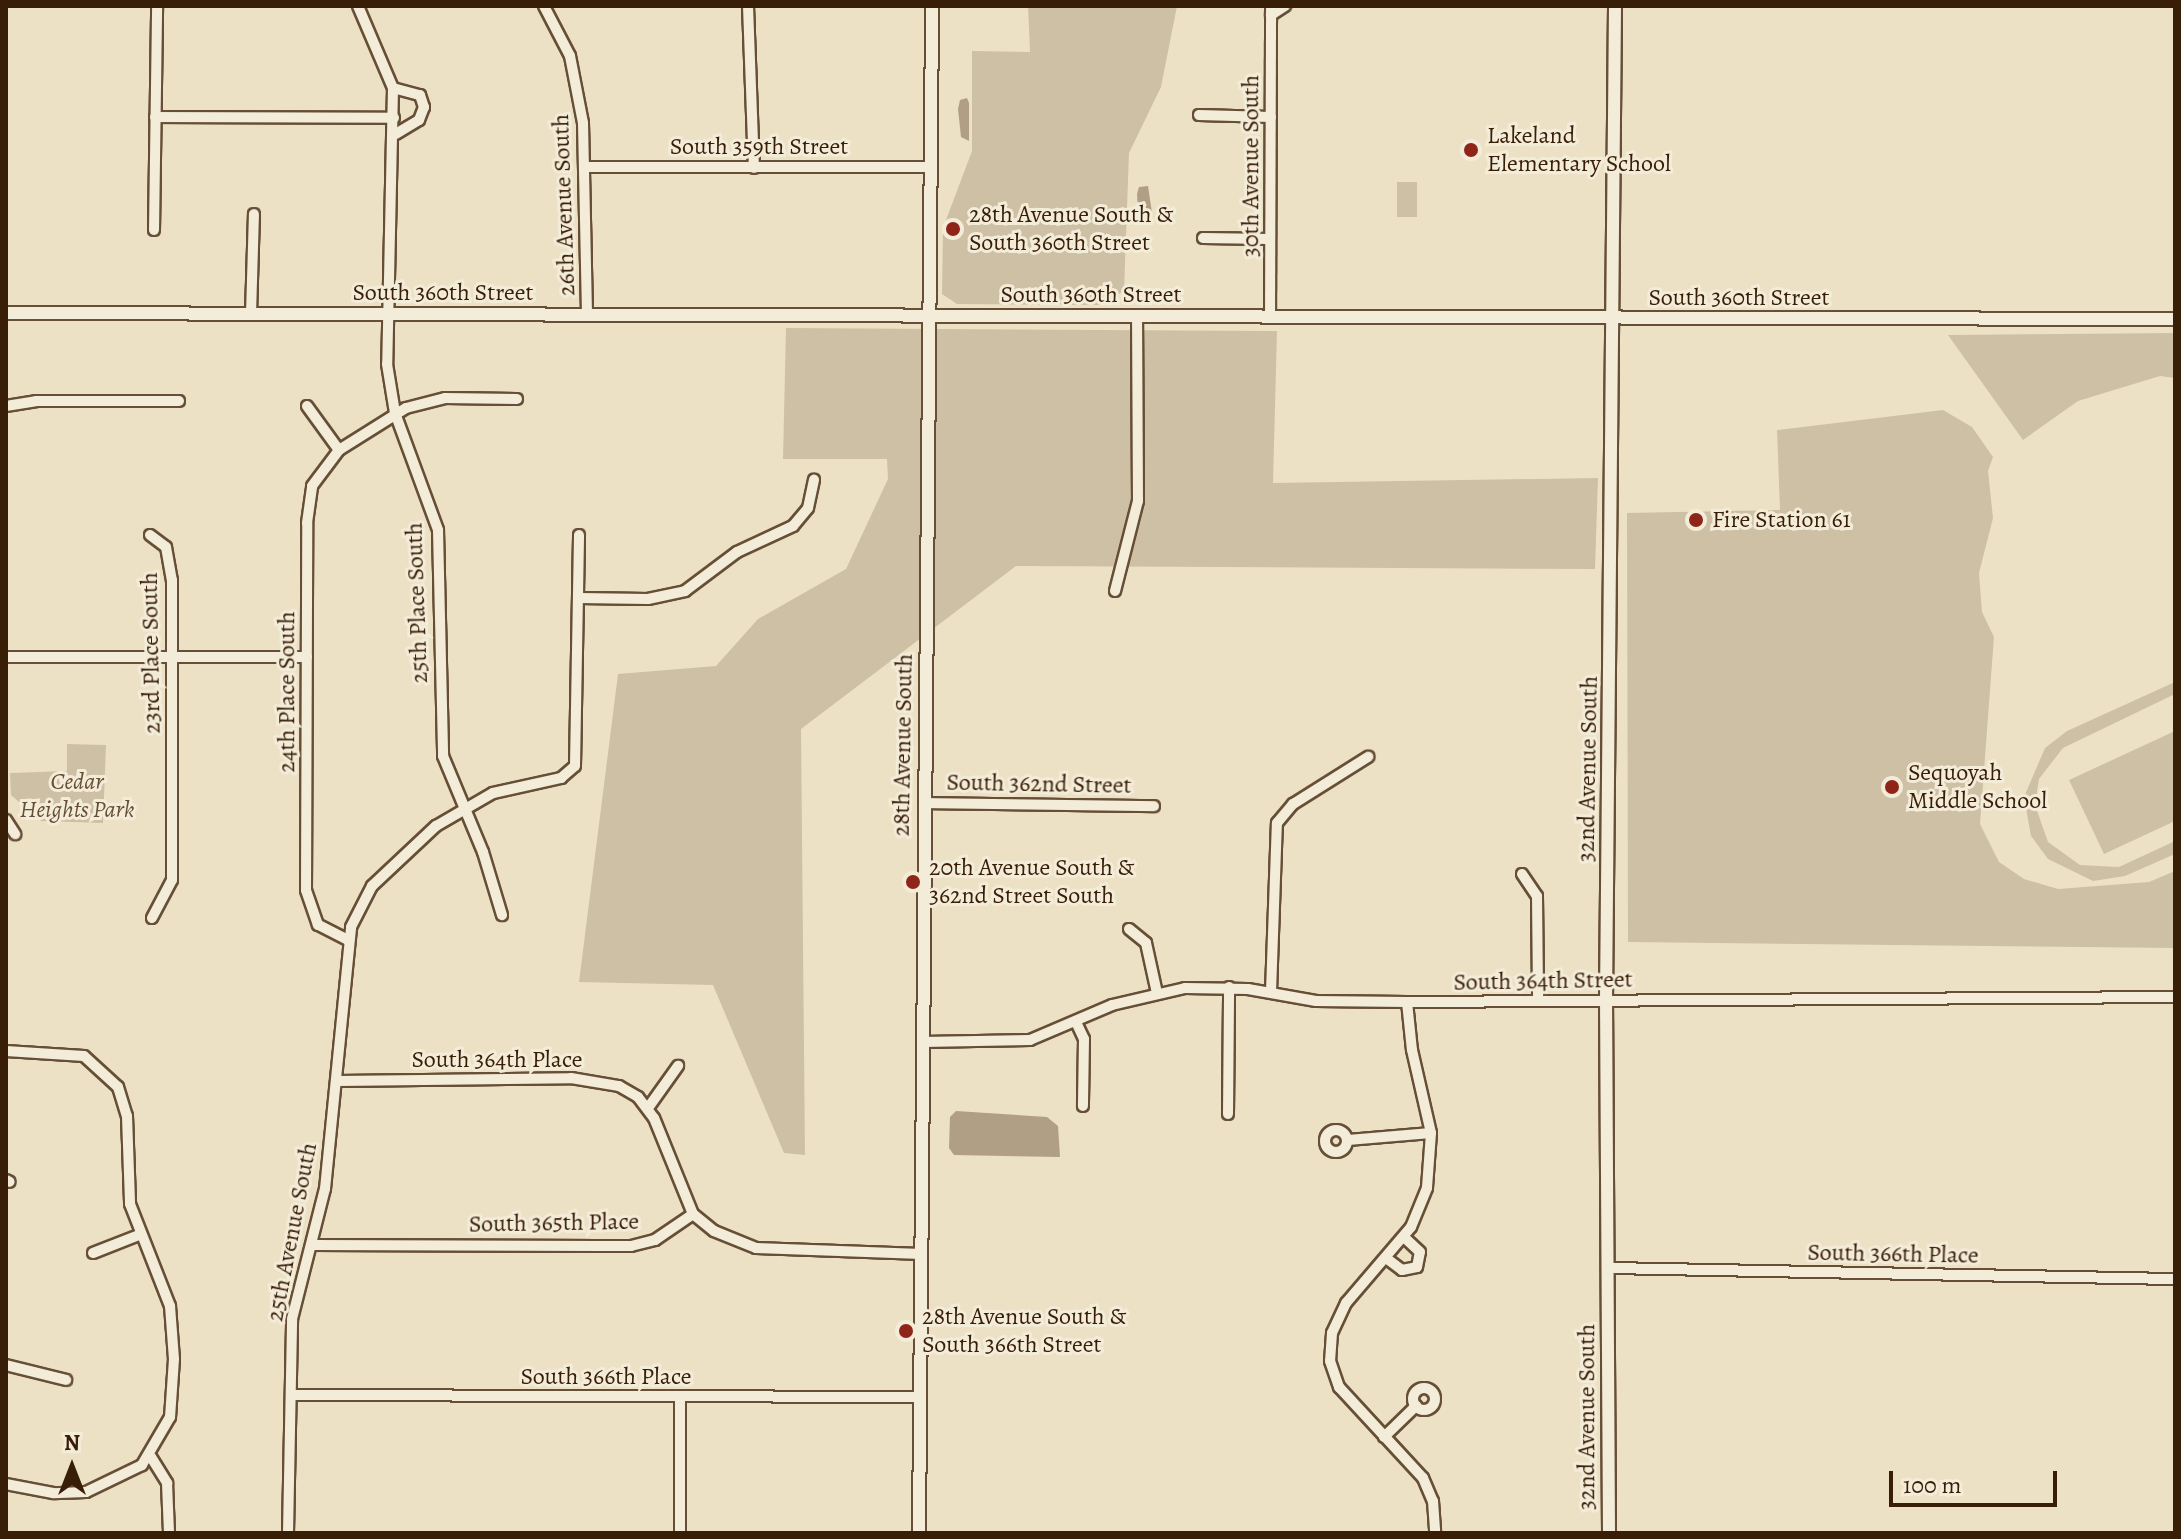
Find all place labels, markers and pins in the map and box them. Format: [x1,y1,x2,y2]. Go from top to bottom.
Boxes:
place label: Lakeland Elementary School [1487,122,1671,178]
marker: Lakeland Elementary School [1462,141,1480,159]
place label: 28th Avenue South & South 360th Street [969,201,1173,257]
marker: 28th Avenue South & South 360th Street [944,220,962,238]
place label: Fire Station 61 [1712,506,1851,534]
marker: Fire Station 61 [1687,511,1705,529]
place label: Sequoyah Middle School [1908,759,2047,815]
marker: Sequoyah Middle School [1883,778,1901,796]
place label: 20th Avenue South & 362nd Street South [929,854,1134,910]
marker: 20th Avenue South & 362nd Street South [904,873,922,891]
place label: 28th Avenue South & South 366th Street [922,1303,1126,1359]
marker: 28th Avenue South & South 366th Street [897,1322,915,1340]

